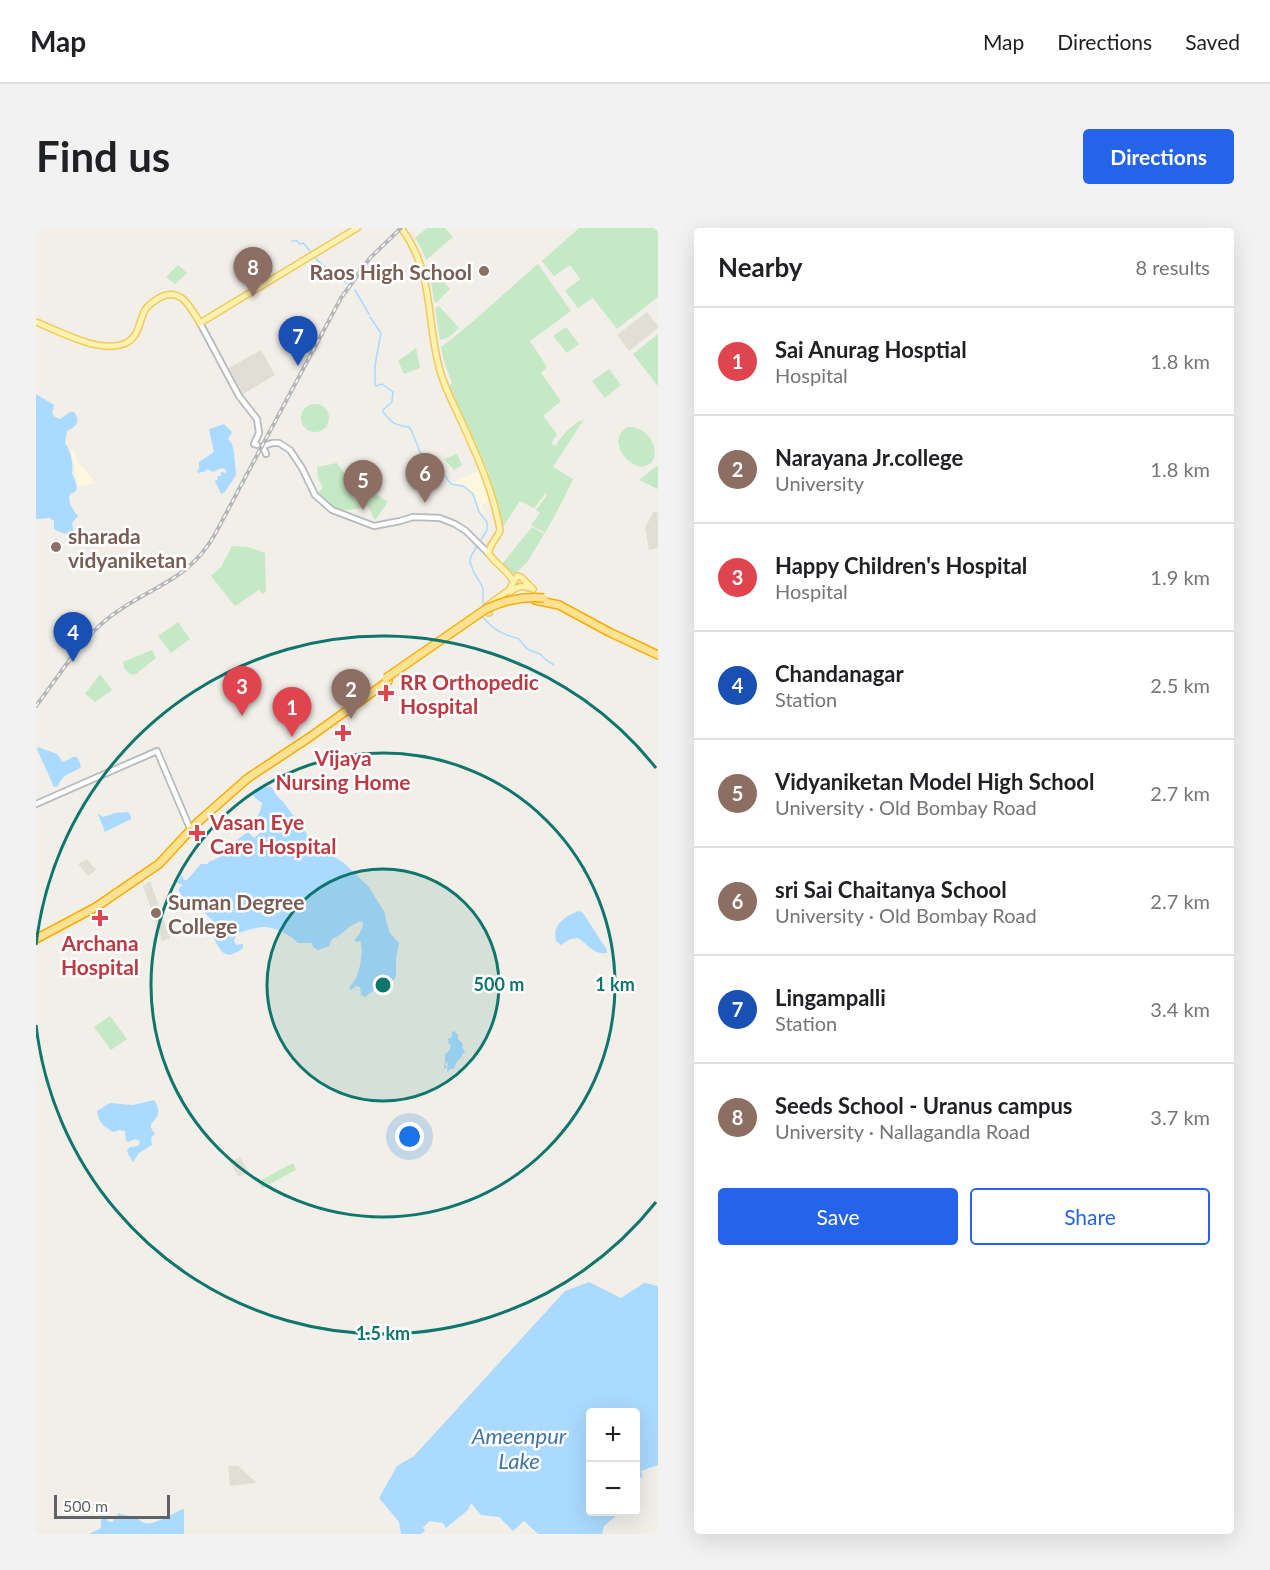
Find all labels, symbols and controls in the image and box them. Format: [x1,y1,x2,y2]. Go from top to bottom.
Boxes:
text: Map [30,24,86,58]
text: Map [983,29,1024,54]
text: Directions [1057,29,1152,54]
text: Saved [1185,29,1240,54]
button: Directions [1083,129,1234,184]
text: Find us [36,131,170,181]
pin: 8 [234,248,272,297]
text: Nearby [718,251,803,283]
text: 8 results [1135,255,1210,279]
place label: Raos High School [309,259,472,284]
marker: Raos High School [477,264,491,278]
pin: 7 [278,316,318,366]
text: Sai Anurag Hosptial [775,336,967,363]
text: 1 [732,349,743,373]
text: 1.8 km [1150,349,1210,373]
text: Hospital [775,363,848,387]
text: Narayana Jr.college [775,444,963,471]
pin: 6 [406,454,444,503]
text: 2 [732,457,743,481]
text: 1.8 km [1150,457,1210,481]
pin: 5 [344,460,382,510]
text: University [775,471,864,495]
place label: sharada vidyaniketan [68,523,187,572]
marker: sharada vidyaniketan [49,540,63,554]
text: Happy Children's Hospital [775,552,1027,579]
text: 3 [732,565,743,589]
text: 1.9 km [1150,565,1210,589]
text: Hospital [775,579,848,603]
pin: 4 [54,612,93,662]
text: Chandanagar [775,660,904,687]
pin: 3 [222,666,262,716]
place label: RR Orthopedic Hospital [400,669,539,718]
pin: 2 [332,670,370,719]
text: 4 [732,673,743,697]
text: 2.5 km [1150,673,1210,697]
marker: RR Orthopedic Hospital [377,684,395,702]
text: Station [775,687,837,711]
pin: 1 [272,688,312,737]
marker: Vijaya Nursing Home [334,724,352,742]
place label: Vijaya Nursing Home [276,745,410,794]
text: Vidyaniketan Model High School [775,768,1094,795]
text: 5 [732,781,743,805]
text: 2.7 km [1150,781,1210,805]
text: University · Old Bombay Road [775,795,1037,819]
place label: Vasan Eye Care Hospital [209,809,337,858]
marker: Vasan Eye Care Hospital [188,824,206,842]
text: sri Sai Chaitanya School [775,876,1007,903]
place label: Suman Degree College [168,889,304,938]
text: 6 [732,889,743,913]
text: 2.7 km [1150,889,1210,913]
text: University · Old Bombay Road [775,903,1037,927]
marker: Suman Degree College [149,906,163,920]
marker: Archana Hospital [91,909,109,927]
place label: Archana Hospital [60,930,139,979]
text: 500 m [474,973,524,995]
text: 1 km [595,973,635,995]
centre of rings [373,975,393,995]
text: Lingampalli [775,984,886,1011]
text: 7 [732,997,743,1021]
text: 3.4 km [1150,997,1210,1021]
text: Station [775,1011,837,1035]
text: Seeds School - Uranus campus [775,1092,1073,1119]
text: 8 [732,1105,743,1129]
text: 3.7 km [1150,1105,1210,1129]
text: University · Nallagandla Road [775,1119,1030,1143]
your location [395,1122,424,1151]
button: Save [718,1188,958,1245]
button: Share [970,1188,1210,1245]
text: 1.5 km [356,1322,410,1344]
map controls [586,1408,640,1516]
button: + [586,1408,640,1462]
water label: Ameenpur Lake [471,1422,567,1474]
button: − [586,1462,640,1516]
scale bar [54,1492,170,1520]
text: 500 m [63,1496,108,1515]

